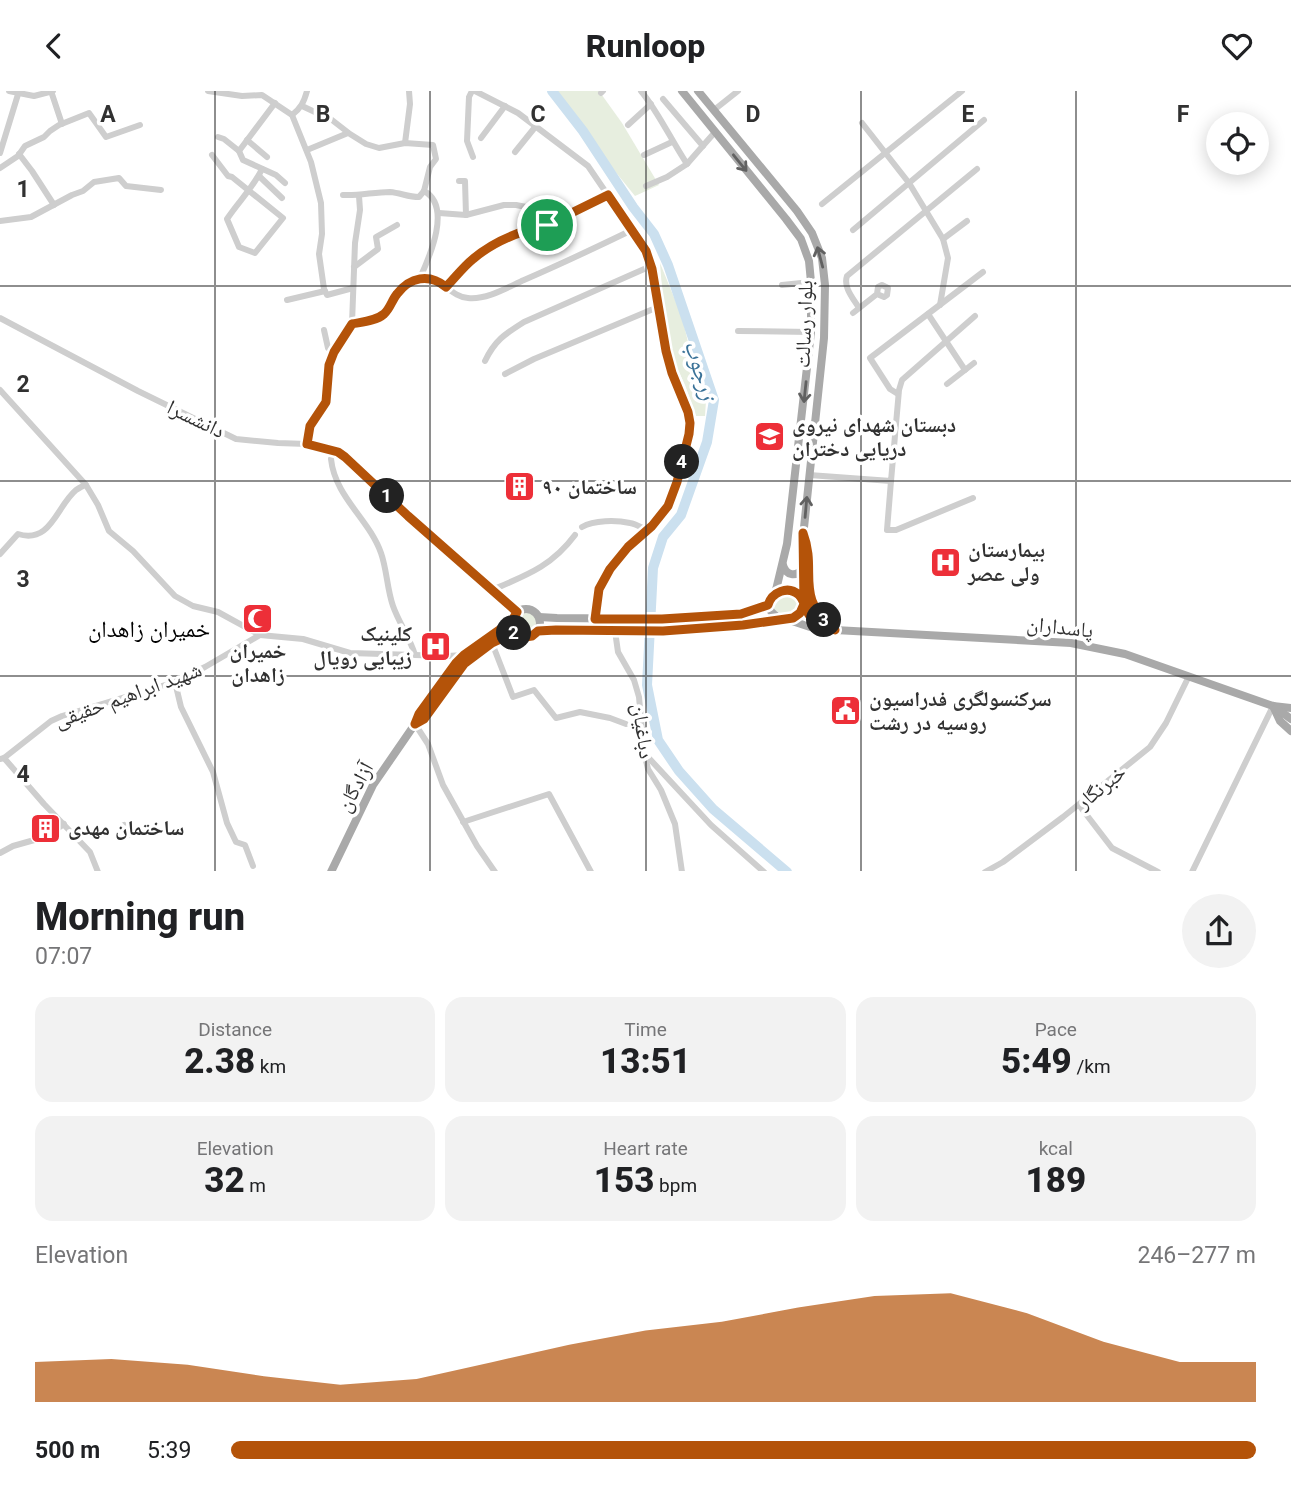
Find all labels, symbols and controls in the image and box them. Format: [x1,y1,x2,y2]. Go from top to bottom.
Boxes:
icon: back [35,27,73,65]
text: Runloop [586,27,705,65]
icon: heart [1218,27,1256,65]
text: A [100,101,116,128]
text: B [316,101,330,128]
text: C [530,101,546,128]
text: D [746,101,760,128]
text: E [962,101,975,128]
text: F [1177,101,1190,128]
map controls [1206,112,1269,175]
button: locate [1206,112,1269,175]
one-way arrow [733,153,748,171]
text: 1 [16,176,30,203]
pin [517,195,577,255]
icon: arrive [528,206,566,244]
one-way arrow [813,246,826,269]
street label: بلوار رسالت [790,280,818,368]
water label: زرجوب [679,337,723,405]
text: 2 [16,371,30,398]
one-way arrow [798,380,811,402]
street label: دانشسرا [163,395,229,443]
place label: دبستان شهدای نیروی دریایی دختران [792,413,956,462]
school or university icon: دبستان شهدای نیروی دریایی دختران [752,420,786,454]
pin: 4 [664,445,700,479]
text: 4 [676,450,687,473]
building icon: ساختمان ۹۰ [502,470,536,504]
place label: ساختمان ۹۰ [542,475,637,499]
pin: 1 [370,479,404,513]
text: 1 [381,484,392,507]
one-way arrow [800,496,813,519]
place label: بیمارستان ولی عصر [967,538,1045,587]
hospital icon: بیمارستان ولی عصر [928,545,962,579]
text: 3 [16,566,30,593]
mosque icon: خمیران زاهدان [241,602,275,636]
pin: 3 [806,603,842,637]
text: 3 [818,608,829,631]
street label: پاسداران [1026,612,1094,643]
pin: 2 [496,615,532,651]
district label: خمیران زاهدان [88,616,210,643]
text: 2 [508,621,519,644]
place label: کلینیک زیبایی رویال [313,622,412,671]
hospital icon: کلینیک زیبایی رویال [418,629,452,663]
place label: خمیران زاهدان [230,639,286,687]
street label: شهید ابراهیم حقیقی [51,657,206,735]
place label: سرکنسولگری فدراسیون روسیه در رشت [869,687,1052,735]
public building icon: سرکنسولگری فدراسیون روسیه در رشت [829,694,863,728]
street label: دباغیان [627,702,659,760]
street label: آزادگان [332,757,379,816]
street label: خبرنگار [1071,760,1131,815]
text: 4 [16,761,30,788]
building icon: ساختمان مهدی [28,811,62,845]
place label: ساختمان مهدی [68,816,184,840]
button: share [1182,894,1256,968]
text: Morning run [35,895,245,939]
text: 07:07 [35,943,92,970]
text: Distance [198,1018,272,1041]
text: Time [624,1018,667,1041]
text: Pace [1035,1018,1077,1041]
text: 2.38 [184,1041,255,1082]
text: 13:51 [600,1041,691,1082]
text: 5:49 [1001,1041,1072,1082]
text: km [255,1055,286,1078]
text: /km [1072,1055,1111,1078]
text: Elevation [197,1137,274,1160]
text: Heart rate [603,1137,688,1160]
text: kcal [1039,1137,1073,1160]
text: 32 [204,1160,245,1201]
text: 153 [594,1160,654,1201]
text: 189 [1026,1160,1086,1201]
text: m [245,1174,266,1197]
text: bpm [654,1174,697,1197]
text: Elevation [35,1242,128,1269]
text: 246–277 m [1137,1242,1256,1269]
text: 500 m [35,1437,100,1464]
text: 5:39 [147,1437,191,1464]

